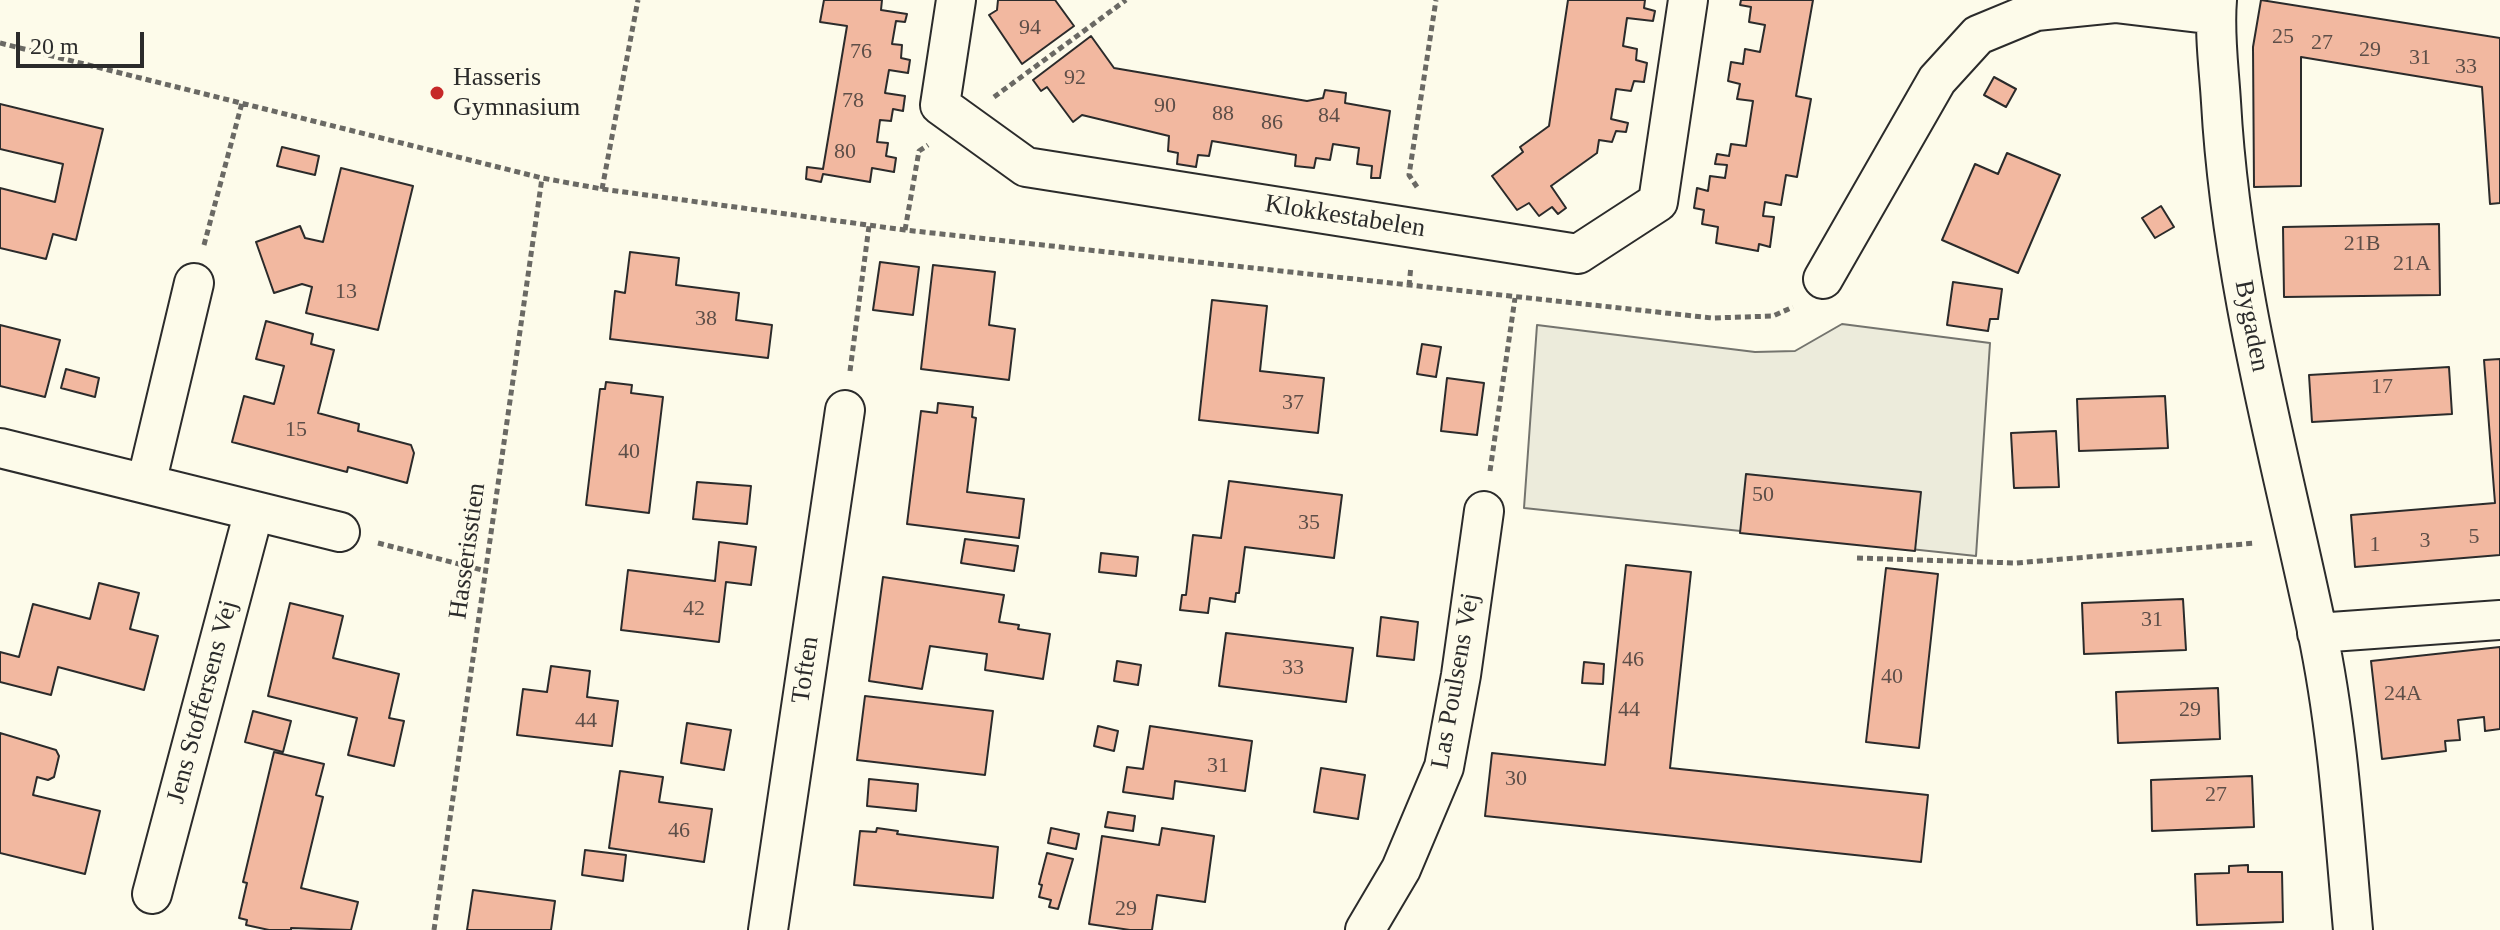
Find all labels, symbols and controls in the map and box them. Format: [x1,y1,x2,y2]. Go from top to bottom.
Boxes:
house number: 94 [1019,15,1041,41]
scale bar [20,16,148,66]
house number: 25 [2272,24,2294,50]
house number: 27 [2311,30,2333,56]
text: 20 m [30,33,79,59]
house number: 29 [2359,37,2381,63]
house number: 76 [850,39,872,65]
house number: 31 [2409,45,2431,71]
house number: 33 [2455,54,2477,80]
place label: Hasseris Gymnasium [453,62,580,124]
house number: 92 [1064,65,1086,91]
marker: Hasseris Gymnasium [428,84,446,102]
house number: 78 [842,88,864,114]
house number: 90 [1154,93,1176,119]
house number: 88 [1212,101,1234,127]
house number: 84 [1318,103,1340,129]
house number: 86 [1261,110,1283,136]
house number: 80 [834,139,856,165]
street label: Klokkestabelen [1263,189,1427,245]
house number: 21B [2344,231,2380,257]
house number: 21A [2393,251,2431,277]
street label: Bygaden [2227,278,2275,374]
house number: 13 [335,279,357,305]
house number: 38 [695,306,717,332]
house number: 17 [2371,374,2393,400]
house number: 37 [1282,390,1304,416]
house number: 15 [285,417,307,443]
house number: 40 [618,439,640,465]
street label: Hasserisstien [443,481,493,621]
house number: 50 [1752,482,1774,508]
house number: 35 [1298,510,1320,536]
house number: 5 [2468,524,2480,550]
house number: 3 [2420,528,2430,554]
house number: 1 [2370,532,2380,558]
street label: Las Poulsens Vej [1425,591,1487,771]
house number: 42 [683,596,705,622]
street label: Jens Stoffersens Vej [161,597,245,807]
house number: 31 [2141,607,2163,633]
street label: Toften [786,634,826,706]
house number: 46 [1622,647,1644,673]
house number: 33 [1282,655,1304,681]
house number: 40 [1881,664,1903,690]
house number: 24A [2384,681,2422,707]
house number: 44 [1618,697,1640,723]
house number: 29 [2179,697,2201,723]
house number: 44 [575,708,597,734]
house number: 31 [1207,753,1229,779]
house number: 30 [1505,766,1527,792]
house number: 27 [2205,782,2227,808]
house number: 46 [668,818,690,844]
house number: 29 [1115,896,1137,922]

